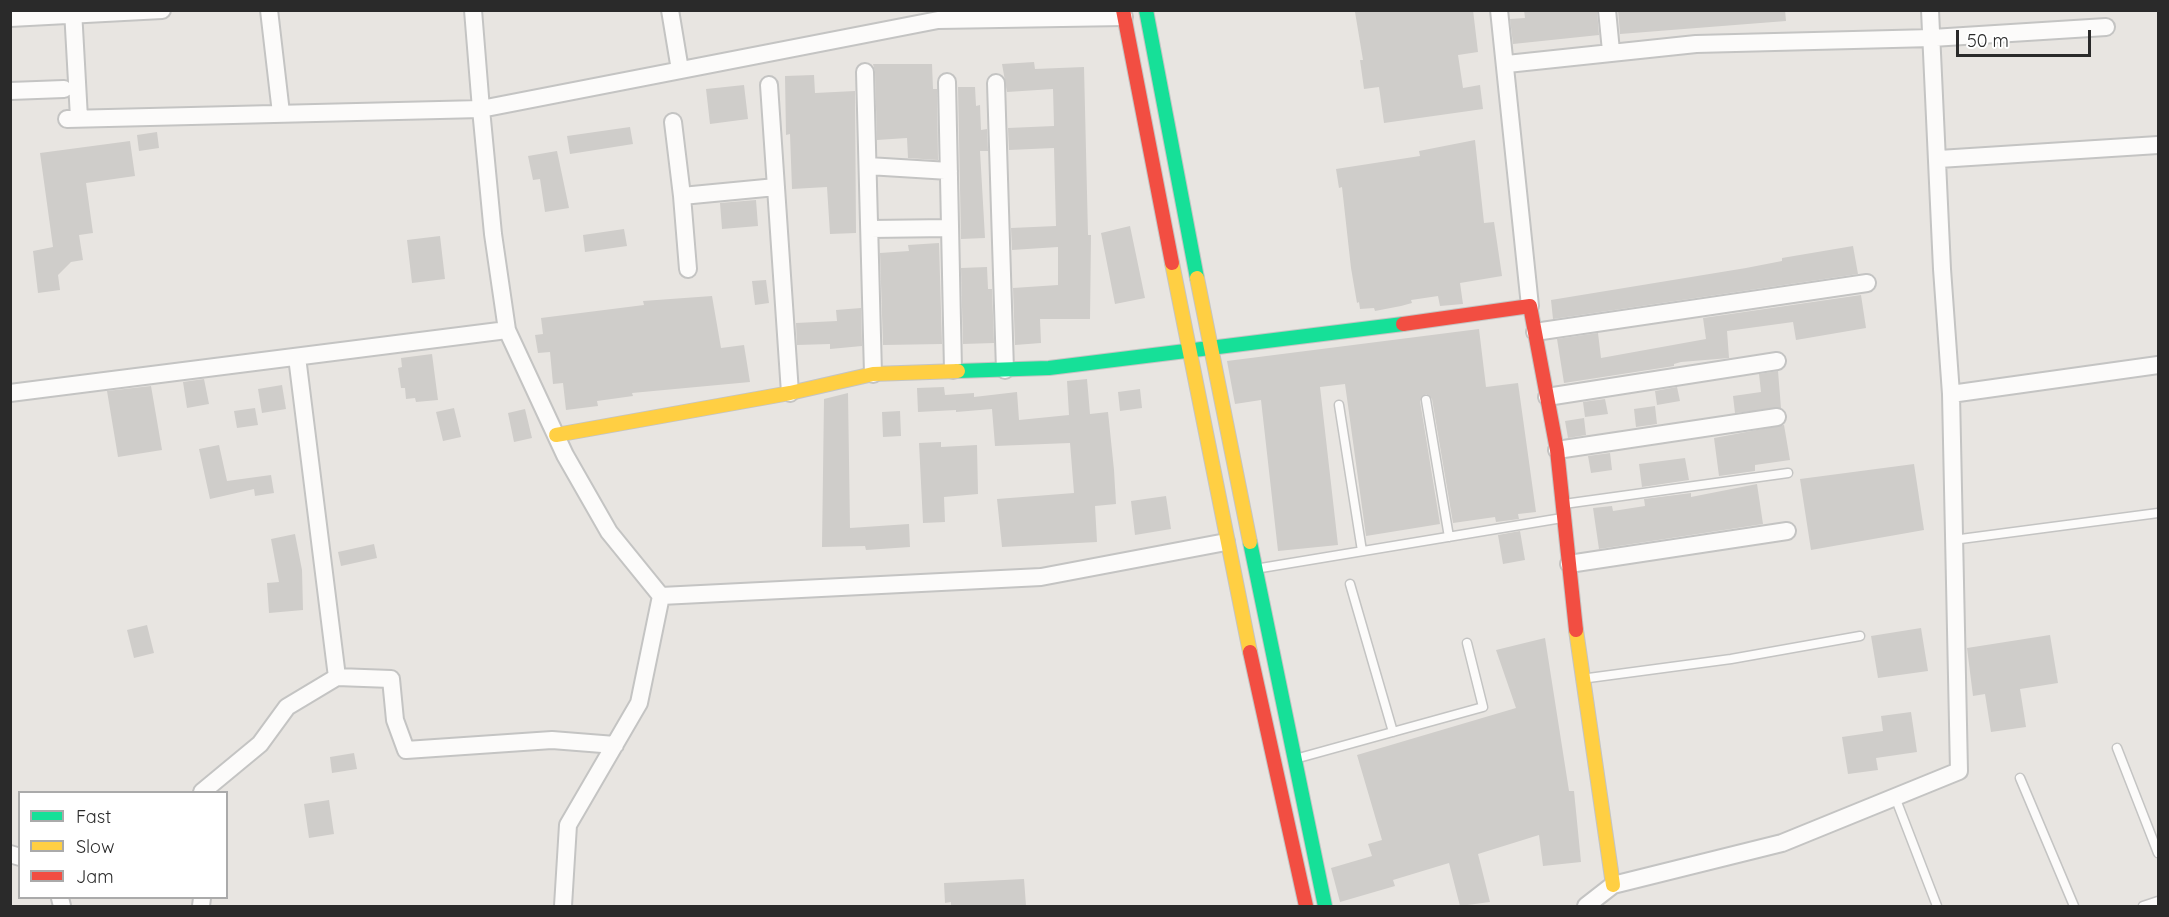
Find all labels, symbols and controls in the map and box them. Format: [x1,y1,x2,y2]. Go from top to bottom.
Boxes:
scale bar [1959,18,2094,56]
text: 50 m [1967,29,2009,52]
legend [18,791,228,899]
text: Fast [76,805,111,828]
text: Slow [76,835,114,858]
text: Jam [76,865,114,888]

